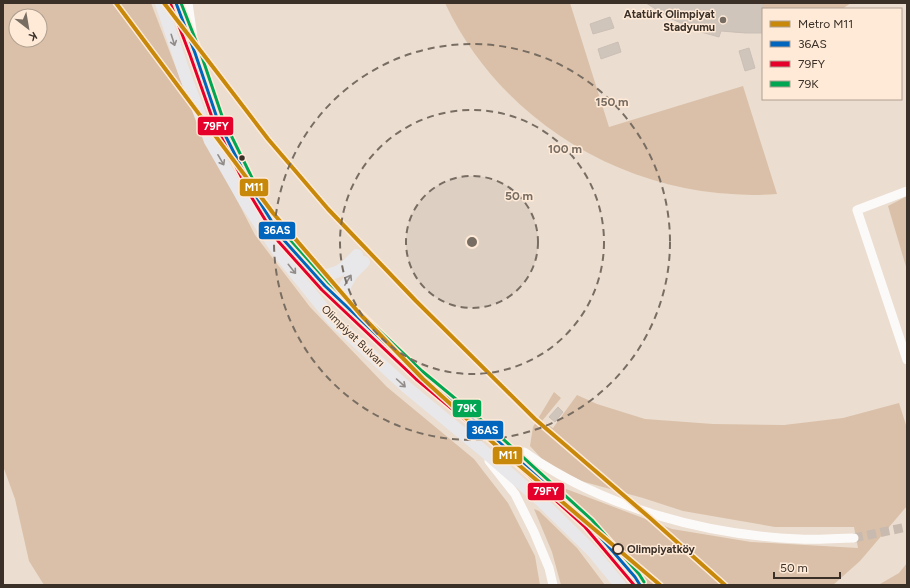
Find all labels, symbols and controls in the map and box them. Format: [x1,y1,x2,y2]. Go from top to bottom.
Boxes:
north arrow [8,8,48,48]
place label: Atatürk Olimpiyat Stadyumu [624,8,716,34]
legend [762,8,902,100]
marker: Atatürk Olimpiyat Stadyumu [718,15,728,25]
text: Metro M11 [798,17,853,31]
text: K [26,29,39,44]
one-way arrow [170,33,178,45]
text: 36AS [798,37,827,51]
text: 79FY [798,57,826,71]
text: 79K [798,77,819,91]
text: 150 m [595,95,629,109]
line badge: 79FY [197,116,234,136]
text: 79FY [203,120,230,133]
text: 100 m [548,142,582,156]
unlabelled marker [237,153,247,163]
one-way arrow [218,154,226,166]
line badge: M11 [239,178,269,197]
text: M11 [245,181,263,194]
text: 50 m [505,189,533,203]
line badge: 36AS [258,221,296,240]
text: 36AS [263,224,291,237]
centre of rings [465,235,479,249]
one-way arrow [287,264,296,275]
one-way arrow [345,274,353,286]
street label: Olimpiyat Bulvarı [319,303,387,369]
one-way arrow [396,378,407,387]
line badge: 79K [452,399,482,418]
text: 79K [457,402,478,415]
line badge: 36AS [466,420,504,440]
text: 36AS [471,424,499,437]
line badge: M11 [492,446,523,465]
text: M11 [499,449,517,462]
line badge: 79FY [527,482,565,501]
text: 79FY [533,485,560,498]
marker: Olimpiyatköy [612,543,624,555]
place label: Olimpiyatköy [627,543,696,556]
scale bar [774,554,840,580]
text: 50 m [780,561,808,575]

